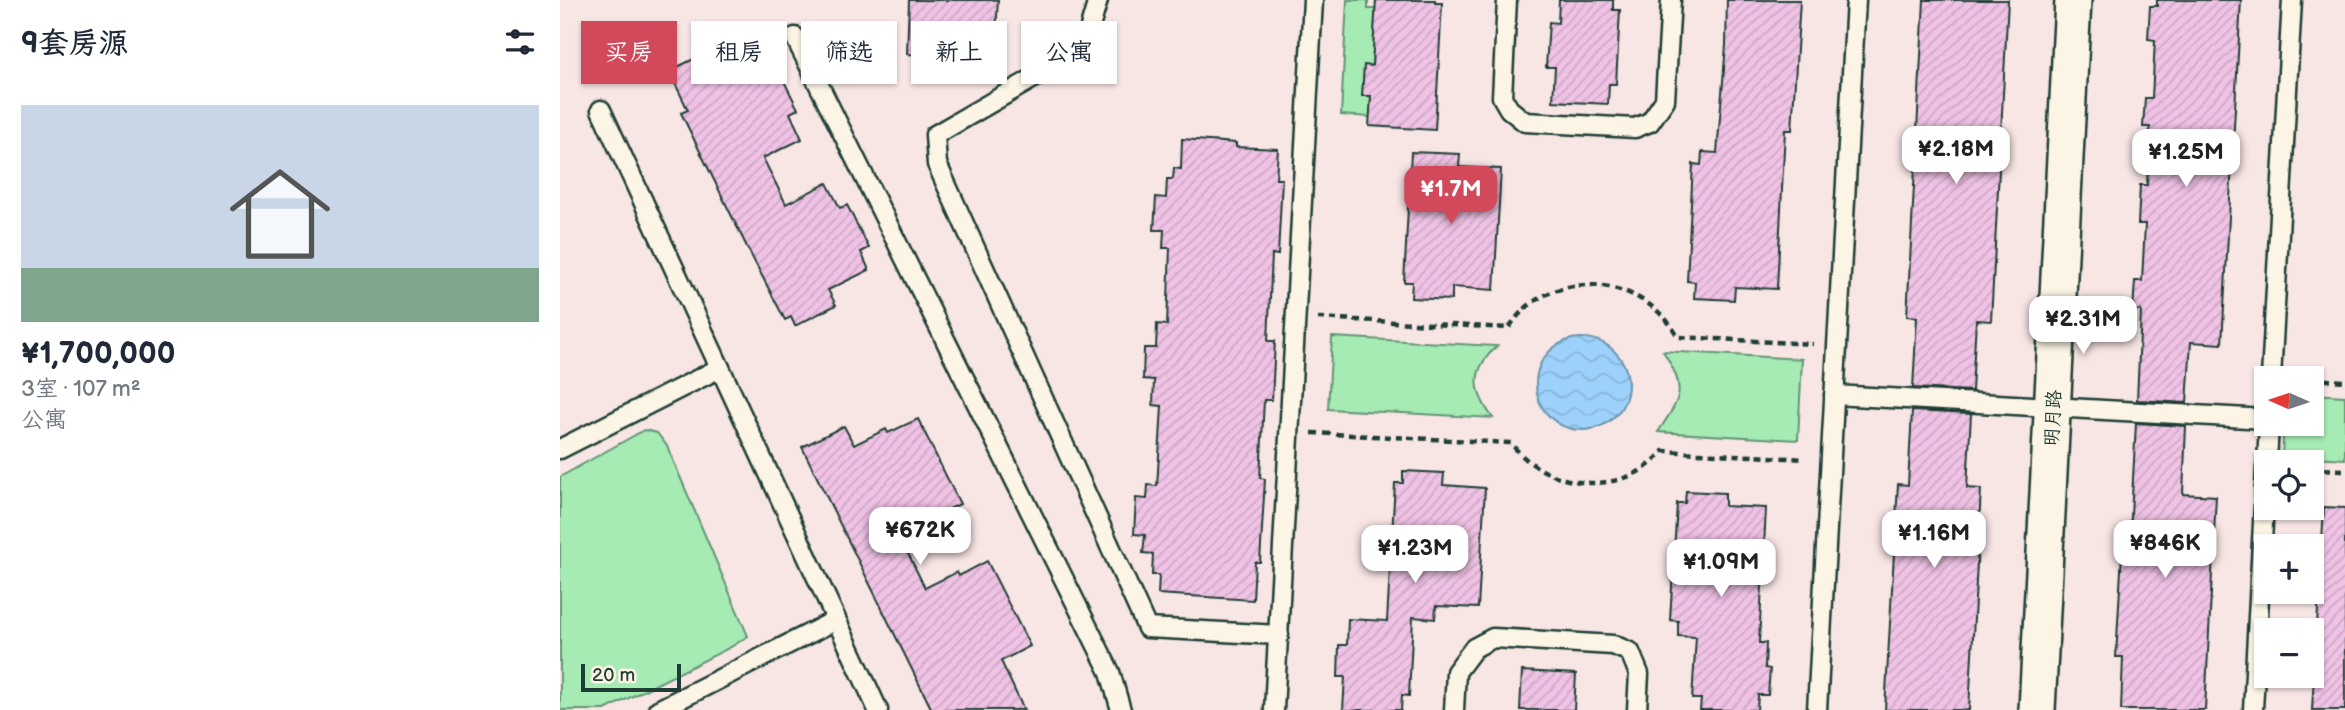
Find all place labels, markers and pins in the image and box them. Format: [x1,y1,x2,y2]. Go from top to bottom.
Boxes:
pin: ¥2.18M [1899,127,2013,186]
pin: ¥1.25M [2129,130,2243,189]
pin: ¥1.7M [1402,166,1500,226]
pin: ¥2.31M [2026,296,2140,356]
pin: ¥672K [871,508,969,567]
pin: ¥1.16M [1877,510,1991,570]
pin: ¥846K [2116,520,2214,580]
pin: ¥1.23M [1358,526,1472,585]
pin: ¥1.09M [1664,540,1778,599]

